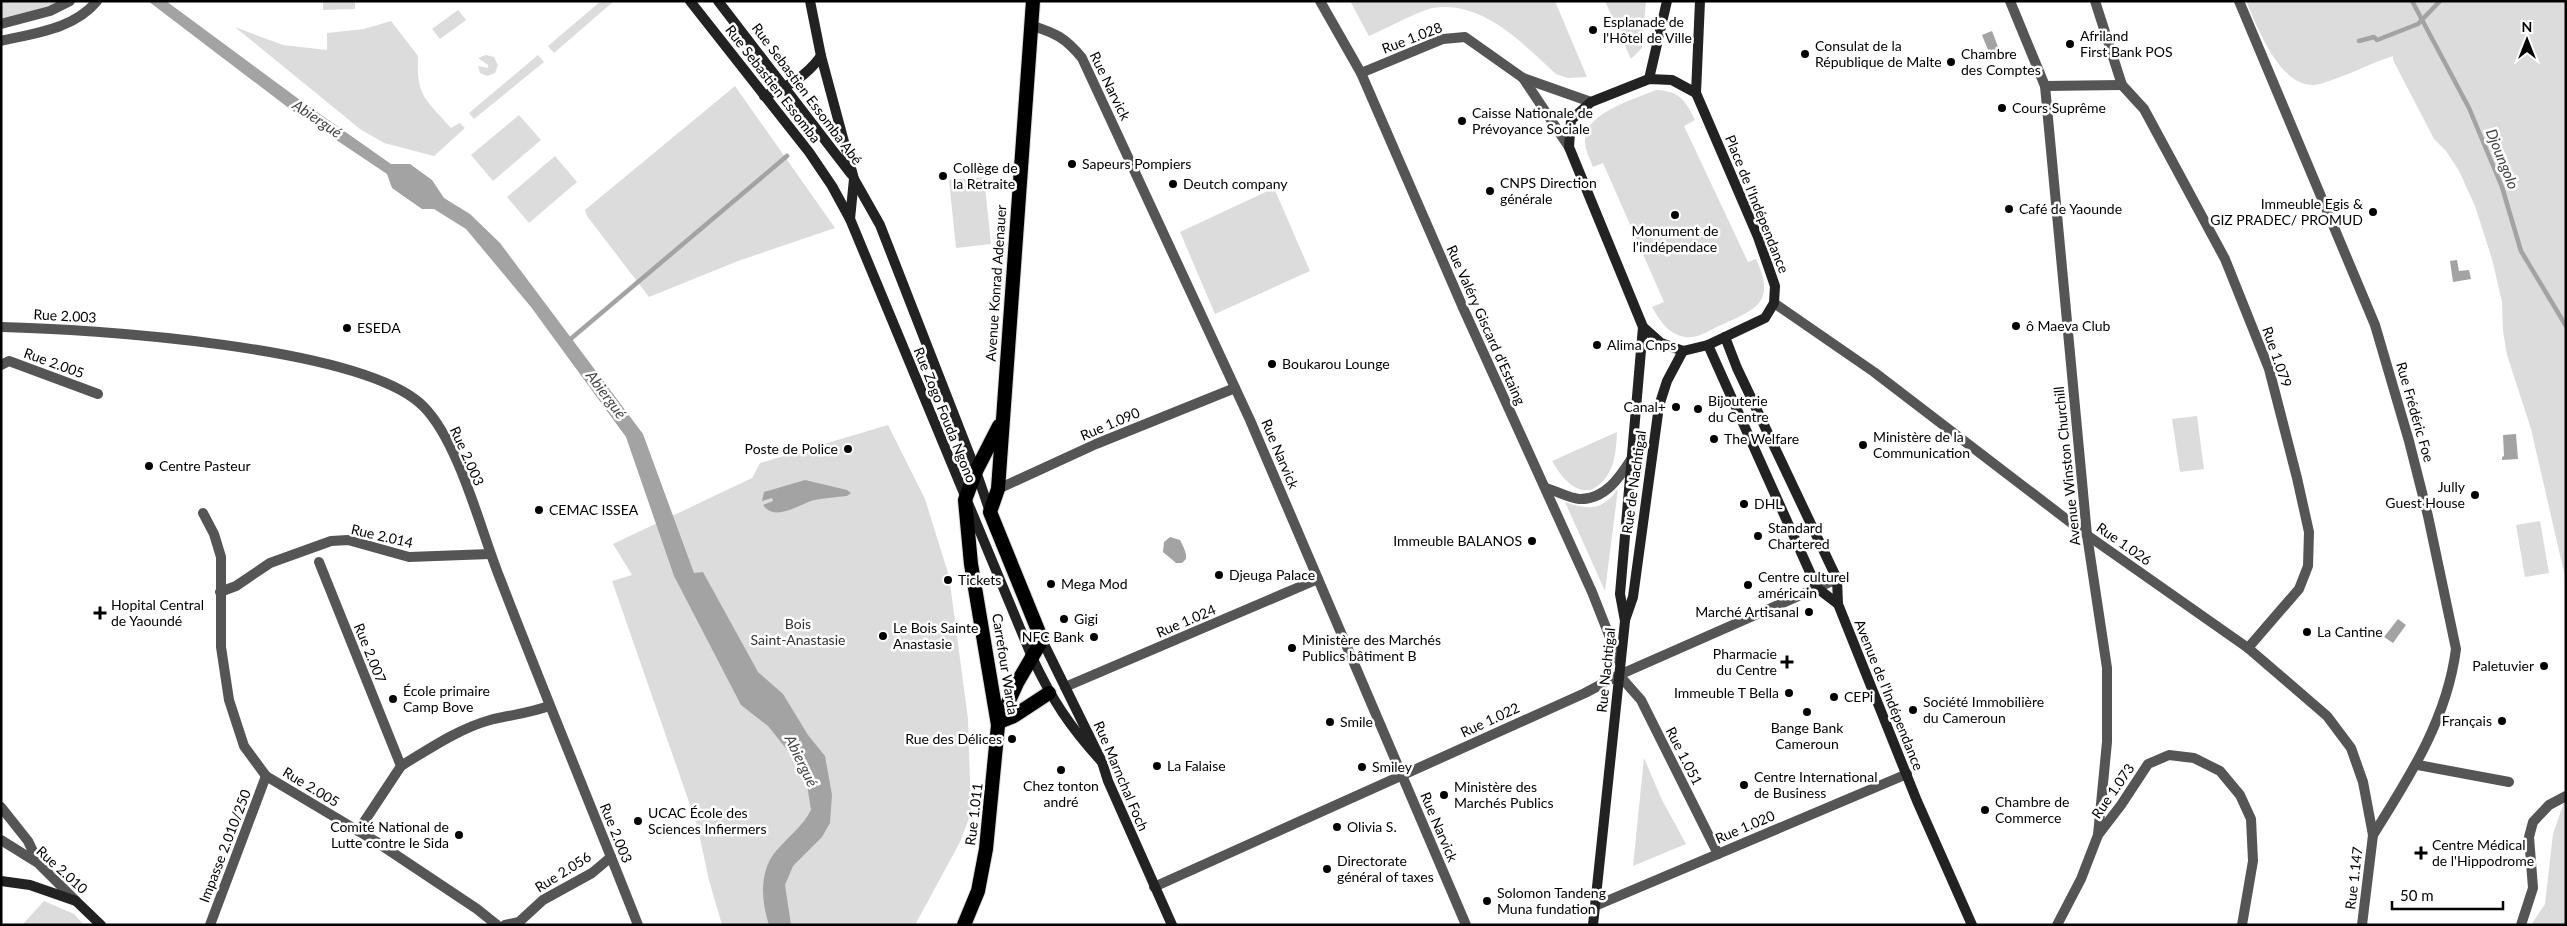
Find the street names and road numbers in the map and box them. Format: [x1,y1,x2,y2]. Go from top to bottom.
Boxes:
street label: Rue 1.028 [1379,18,1444,57]
street label: Rue Sebastien Essomba Abé [749,20,866,168]
street label: Rue Sebastien Essomba [722,21,825,146]
street label: Rue Narvick [1087,49,1135,124]
street label: Place de l'Indépendance [1722,132,1793,275]
street label: Avenue Konrad Adenauer [982,204,1009,362]
street label: Rue Valéry Giscard d'Estaing [1443,242,1529,407]
street label: Rue 2.003 [33,305,97,326]
street label: Rue 1.079 [2259,324,2296,389]
street label: Rue 2.005 [22,344,87,381]
street label: Rue Zogo Fouda Ngono [910,345,980,485]
street label: Rue Frédéric Foe [2393,360,2438,464]
street label: Avenue Winston Churchill [2050,386,2083,546]
street label: Rue 1.090 [1077,403,1142,444]
street label: Rue Narvick [1258,416,1303,492]
street label: Rue 2.003 [447,424,488,488]
street label: Rue de Nachtigal [1618,429,1649,535]
street label: Rue 1.026 [2094,519,2155,569]
street label: Rue 2.014 [349,520,415,551]
street label: Rue 1.024 [1153,600,1218,641]
street label: Carrefour Warda [989,612,1022,716]
street label: Avenue de l'Indépendance [1851,617,1928,773]
street label: Rue 2.007 [351,620,390,685]
street label: Rue Nachtigal [1593,627,1618,713]
street label: Rue 1.022 [1458,699,1522,741]
street label: Rue Marnchal Foch [1091,718,1152,833]
street label: Rue 1.051 [1663,724,1706,788]
street label: Rue 1.073 [2088,760,2138,821]
street label: Rue 2.005 [280,763,343,810]
street label: Rue 1.011 [961,782,986,846]
street label: Impasse 2.010/250 [195,787,254,905]
street label: Rue Narvick [1417,789,1462,865]
street label: Rue 2.003 [597,800,636,865]
street label: Rue 1.020 [1712,806,1777,847]
street label: Rue 2.010 [33,842,91,897]
street label: Rue 1.147 [2341,846,2366,910]
street label: Rue 2.056 [531,848,594,895]

